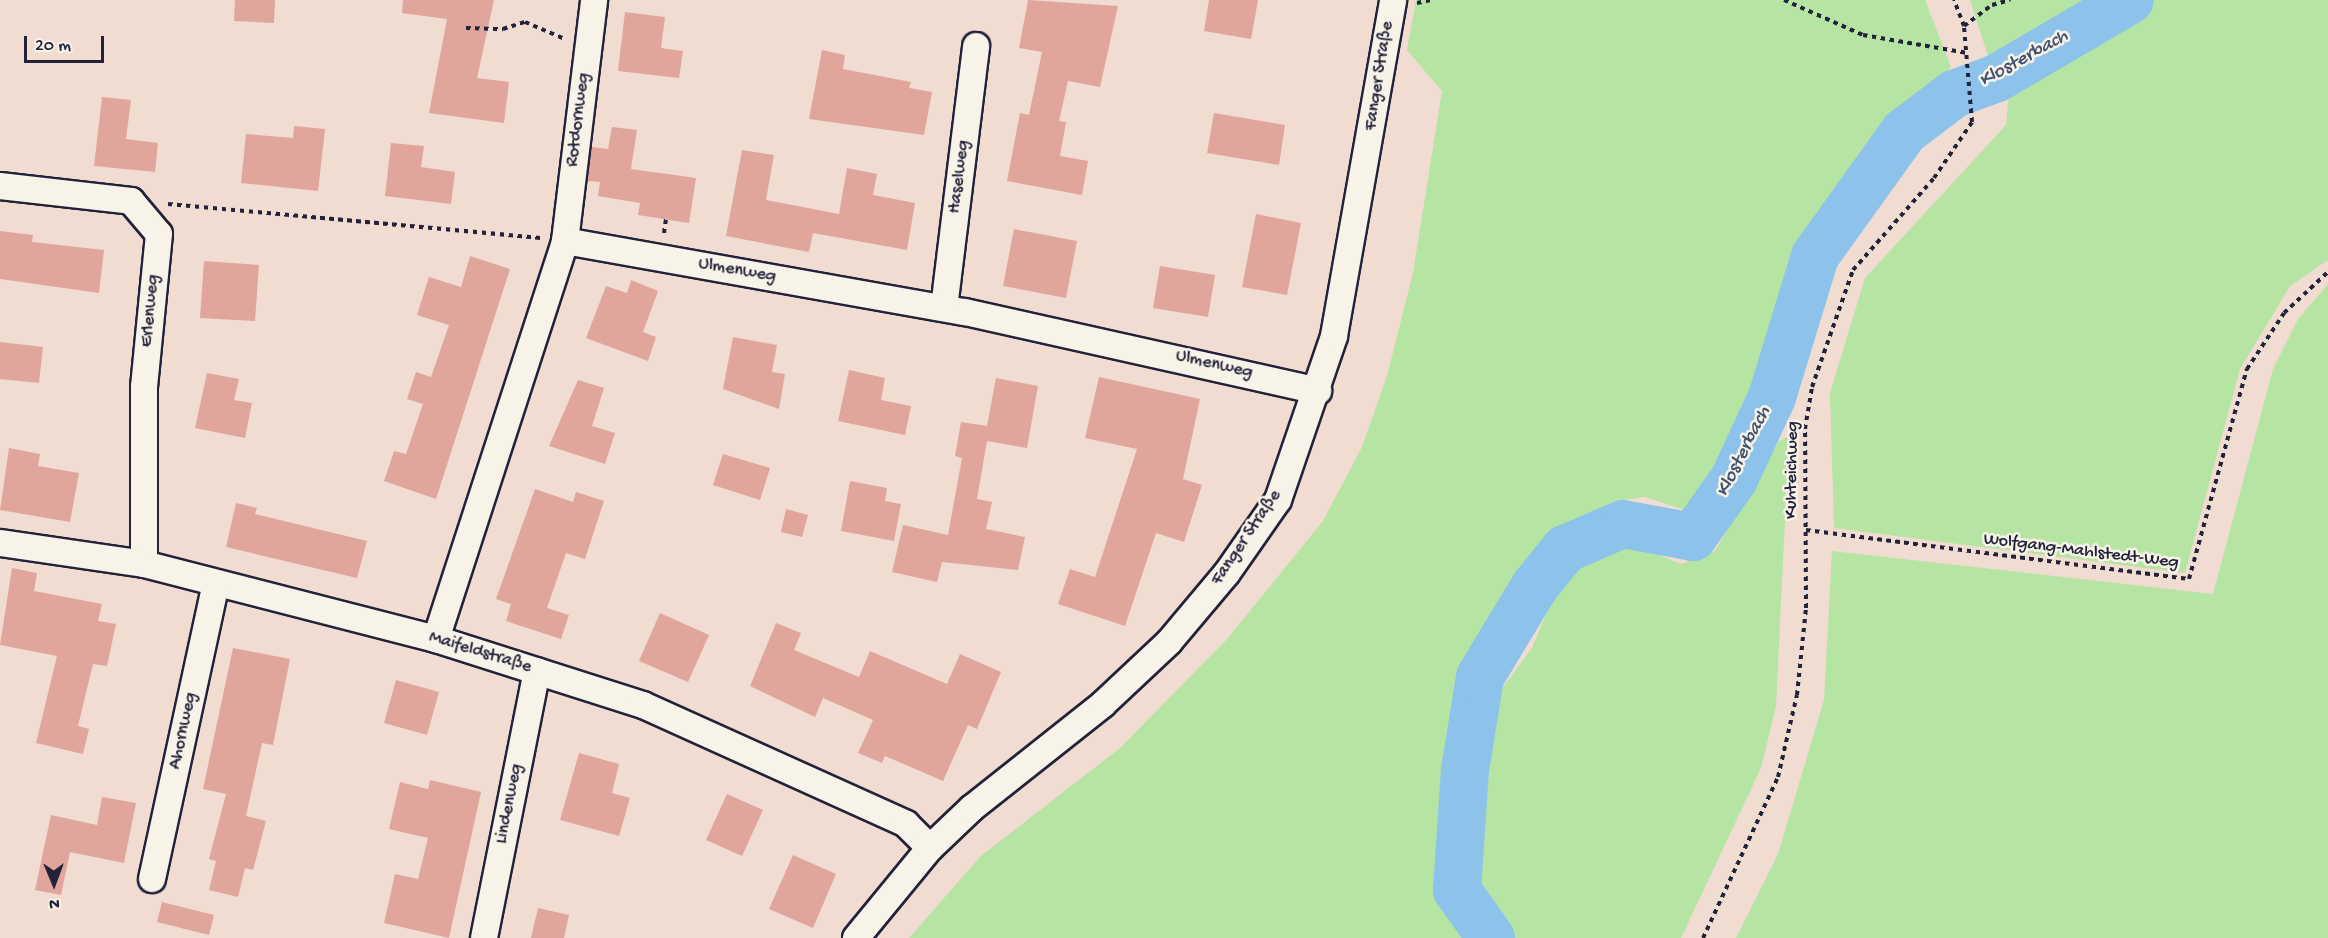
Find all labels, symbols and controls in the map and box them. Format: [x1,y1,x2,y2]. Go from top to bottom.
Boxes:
street label: Fanger Straße [1361,20,1399,132]
scale bar [27,24,106,62]
water label: Klosterbach [1975,25,2073,93]
text: 20 m [35,36,71,57]
street label: Rotdornweg [563,72,595,168]
street label: Haselweg [945,139,975,215]
street label: Ulmenweg [696,254,778,288]
street label: Erlenweg [137,274,165,348]
street label: Ulmenweg [1173,346,1255,384]
water label: Klosterbach [1711,403,1777,501]
street label: Kuhteichweg [1781,421,1805,519]
street label: Fanger Straße [1207,486,1287,590]
street label: Wolfgang-Mahlstedt-Weg [1982,529,2180,575]
street label: Maifeldstraße [426,627,534,679]
street label: Ahornweg [165,691,203,771]
street label: Lindenweg [492,762,528,846]
north arrow [24,854,84,914]
text: N [49,893,60,912]

